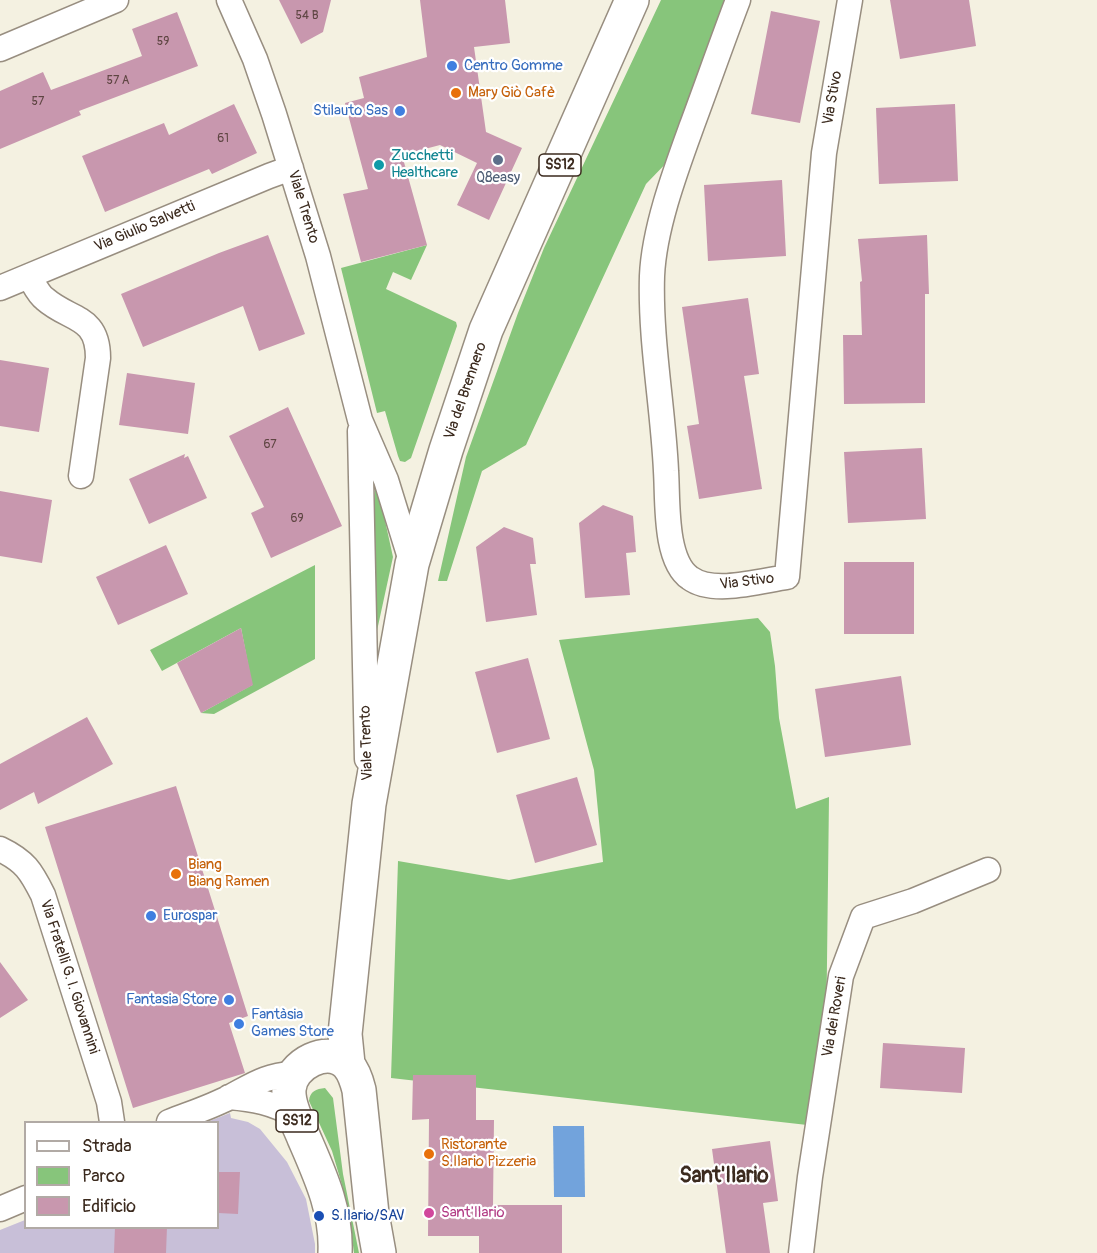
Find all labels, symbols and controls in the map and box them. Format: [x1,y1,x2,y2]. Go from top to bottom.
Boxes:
house number: 54 B [296,9,318,23]
house number: 59 [157,35,169,49]
place label: Centro Gomme [464,57,563,75]
marker: Centro Gomme [445,59,459,73]
street label: Via Stivo [819,70,847,126]
house number: 57 A [106,74,130,88]
place label: Mary Giò Cafè [468,84,555,102]
marker: Mary Giò Cafè [449,86,463,100]
house number: 57 [32,95,44,109]
place label: Stilauto Sas [313,102,388,120]
marker: Stilauto Sas [393,104,407,118]
house number: 61 [217,132,229,146]
place label: Zucchetti Healthcare [391,147,458,182]
marker: Q8easy [491,153,505,167]
road number: SS12 [539,154,581,176]
marker: Zucchetti Healthcare [372,158,386,172]
street label: Viale Trento [283,168,323,246]
place label: Q8easy [476,169,520,187]
street label: Via Giulio Salvetti [92,198,198,256]
street label: Via del Brennero [441,340,491,442]
house number: 67 [263,438,277,452]
house number: 69 [290,512,304,526]
street label: Via Stivo [719,570,775,594]
street label: Viale Trento [357,705,377,781]
place label: Biang Biang Ramen [188,856,270,891]
marker: Biang Biang Ramen [169,867,183,881]
street label: Via Fratelli G. I. Giovannini [36,898,102,1056]
place label: Eurospar [163,907,218,925]
marker: Eurospar [144,909,158,923]
street label: Via dei Roveri [819,975,851,1059]
place label: Fantasia Store [126,991,217,1009]
marker: Fantasia Store [222,993,236,1007]
place label: Fantàsia Games Store [251,1006,334,1041]
marker: Fantàsia Games Store [232,1017,246,1031]
road number: SS12 [276,1110,318,1132]
legend [24,1121,219,1229]
text: Strada [82,1135,132,1158]
place label: Ristorante S.Ilario Pizzeria [441,1136,536,1171]
marker: Ristorante S.Ilario Pizzeria [422,1147,436,1161]
district label: Sant'Ilario [680,1164,768,1190]
text: Parco [82,1165,125,1188]
text: Edificio [82,1195,136,1218]
place label: Sant'Ilario [441,1204,504,1222]
marker: Sant'Ilario [422,1206,436,1220]
place label: S.Ilario/SAV [331,1207,405,1225]
marker: S.Ilario/SAV [312,1209,326,1223]

